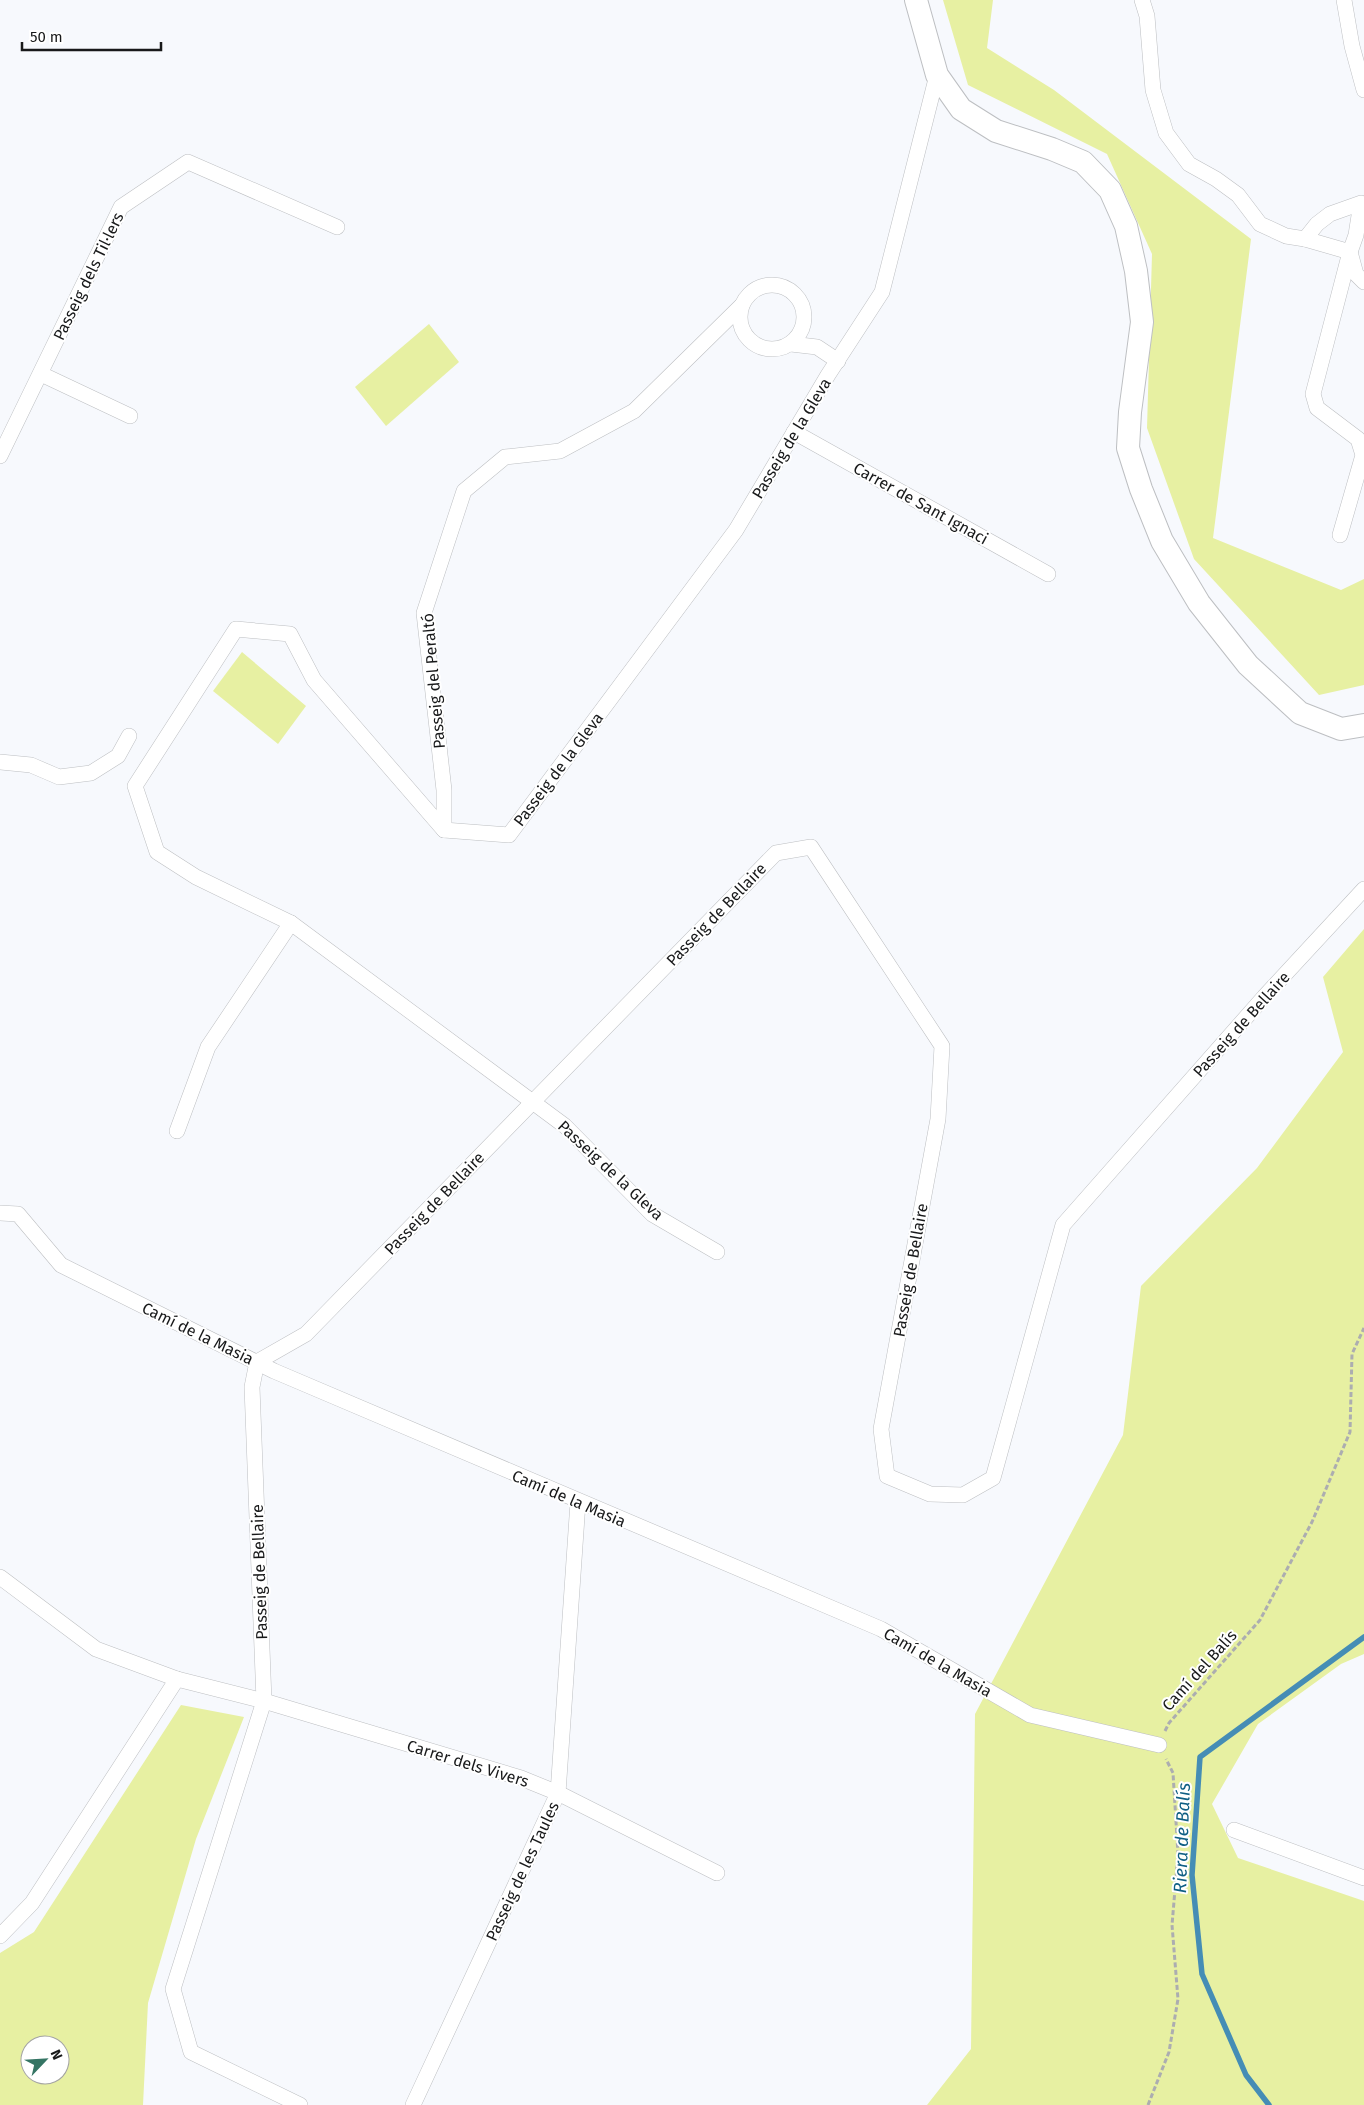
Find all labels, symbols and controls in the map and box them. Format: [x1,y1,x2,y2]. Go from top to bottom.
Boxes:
scale bar [22,20,161,52]
text: 50 m [30,28,63,46]
street label: Passeig dels Til·lers [49,209,128,343]
street label: Passeig de la Gleva [748,375,835,502]
street label: Carrer de Sant Ignaci [850,458,991,548]
street label: Passeig del Peraltó [418,612,449,750]
street label: Passeig de la Gleva [509,709,607,830]
street label: Passeig de Bellaire [662,859,770,970]
street label: Passeig de Bellaire [1189,968,1294,1081]
street label: Passeig de la Gleva [554,1117,667,1224]
street label: Passeig de Bellaire [380,1148,488,1259]
street label: Passeig de Bellaire [889,1202,932,1338]
street label: Camí de la Masia [139,1298,257,1369]
street label: Camí de la Masia [509,1466,629,1531]
street label: Passeig de Bellaire [248,1504,271,1640]
street label: Camí de la Masia [880,1624,995,1701]
street label: Camí del Balís [1158,1626,1241,1715]
street label: Carrer dels Vivers [405,1736,531,1791]
water label: Riera de Balís [1169,1782,1195,1894]
street label: Passeig de les Taules [482,1799,563,1944]
north arrow [20,2035,70,2085]
text: N [47,2047,66,2063]

